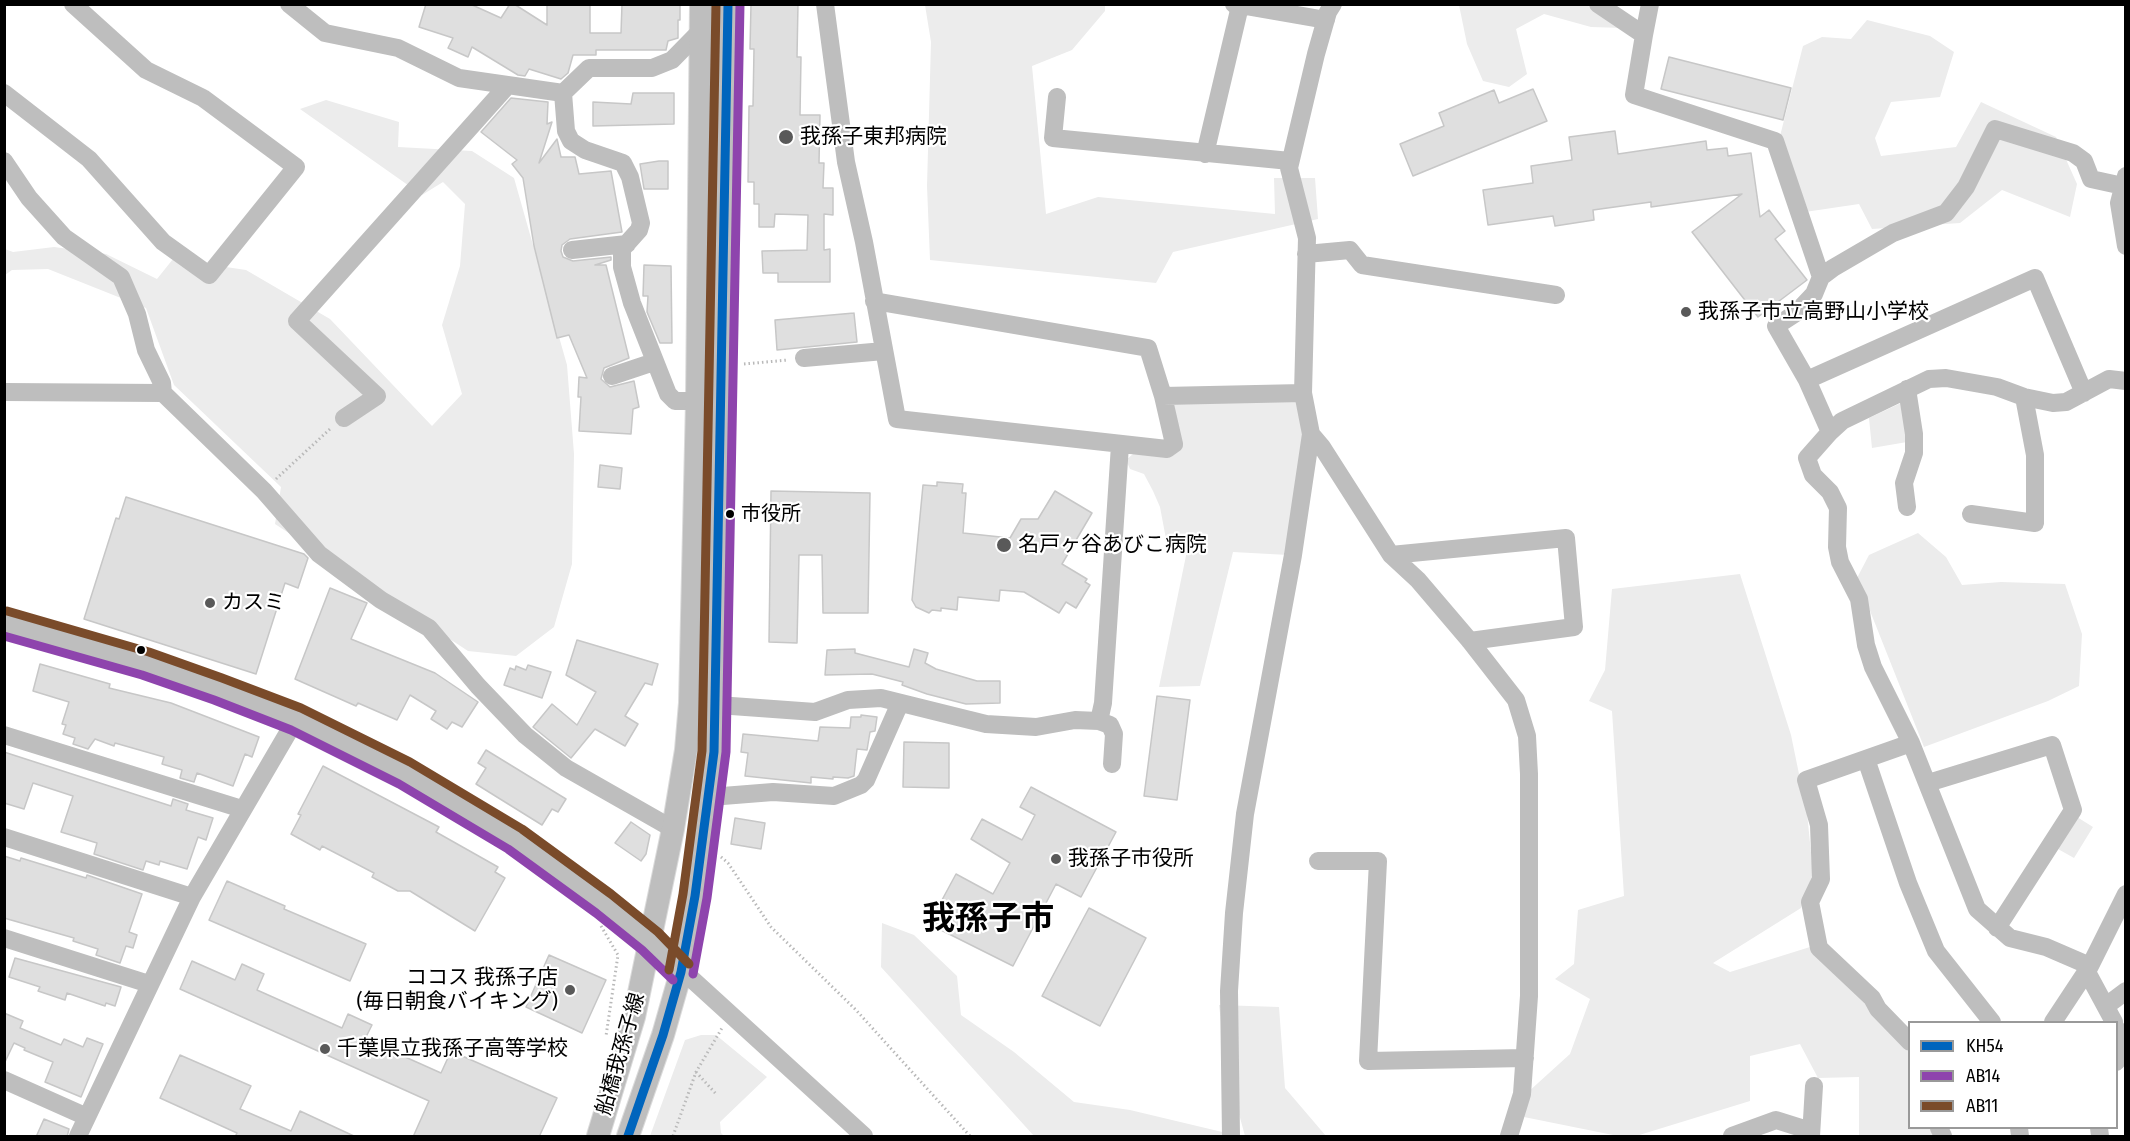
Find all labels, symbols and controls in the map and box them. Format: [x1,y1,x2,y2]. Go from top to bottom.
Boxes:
place label: 我孫子東邦病院 [800,124,947,150]
marker: 我孫子東邦病院 [777,128,795,146]
place label: 我孫子市立高野山小学校 [1698,299,1929,325]
marker: 我孫子市立高野山小学校 [1679,305,1693,319]
place label: 市役所 [741,502,801,526]
marker: 市役所 [724,508,736,520]
place label: 名戸ヶ谷あびこ病院 [1018,532,1207,558]
marker: 名戸ヶ谷あびこ病院 [995,536,1013,554]
place label: カスミ [222,590,285,616]
marker: カスミ [203,596,217,610]
unlabelled marker [135,644,147,656]
place label: 我孫子市役所 [1068,846,1194,872]
marker: 我孫子市役所 [1049,852,1063,866]
district label: 我孫子市 [922,900,1054,940]
place label: ココス 我孫子店 (毎日朝食バイキング) [357,965,558,1015]
marker: ココス 我孫子店 (毎日朝食バイキング) [563,983,577,997]
street label: 船橋我孫子線 [592,990,650,1118]
legend [1908,1021,2118,1129]
text: KH54 [1966,1035,2003,1057]
place label: 千葉県立我孫子高等学校 [337,1036,568,1062]
marker: 千葉県立我孫子高等学校 [318,1042,332,1056]
text: AB14 [1966,1065,2000,1087]
text: AB11 [1966,1095,1998,1117]

